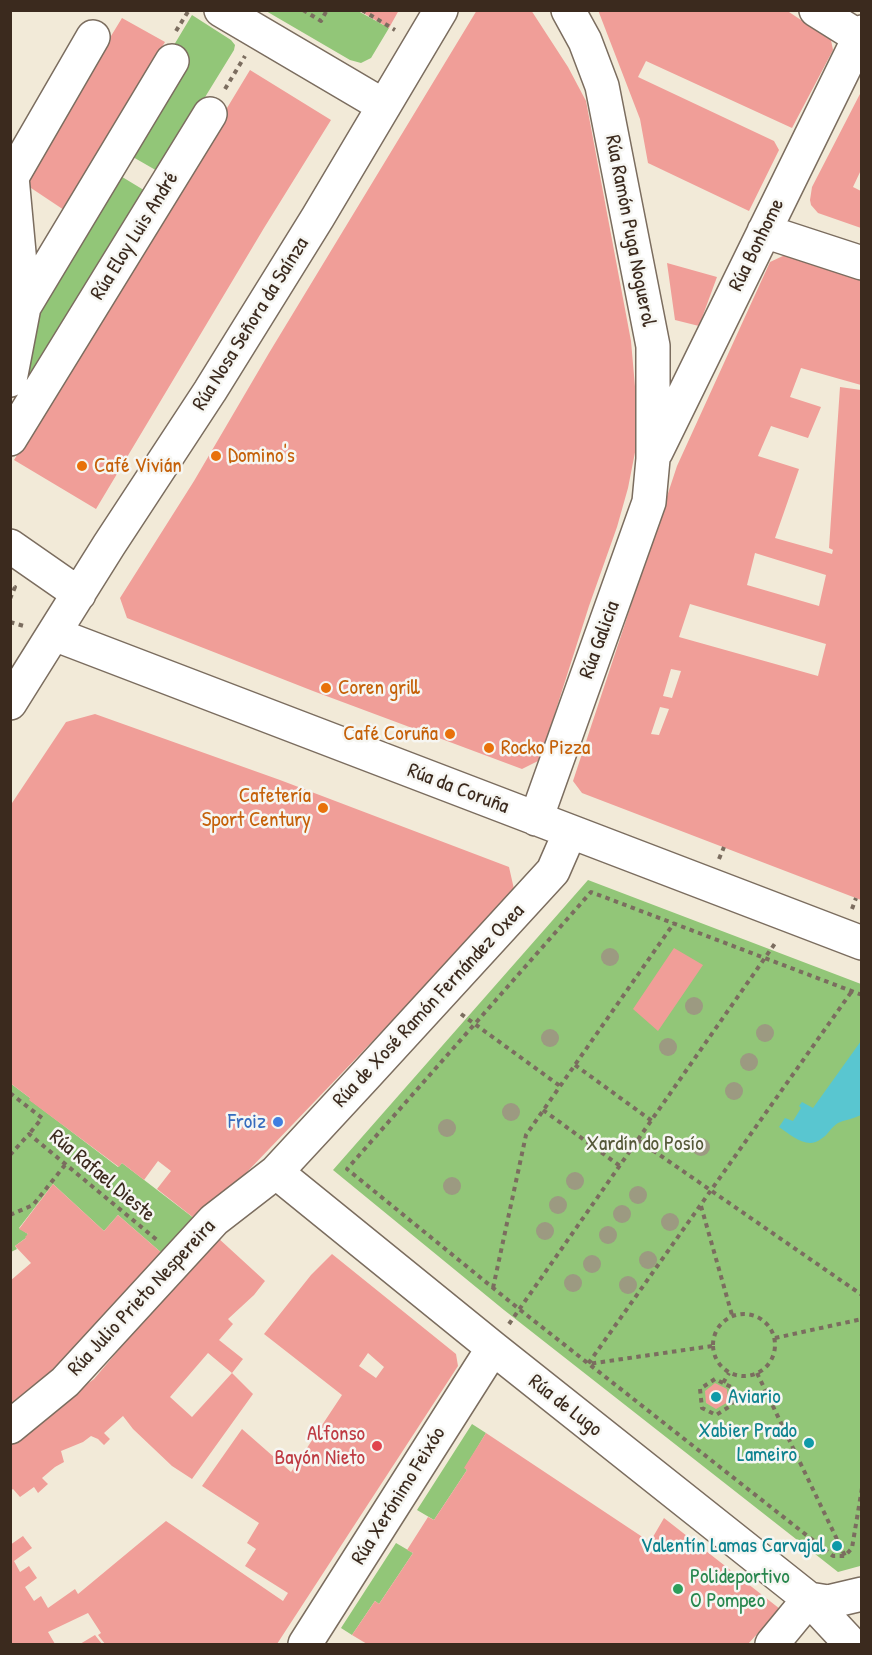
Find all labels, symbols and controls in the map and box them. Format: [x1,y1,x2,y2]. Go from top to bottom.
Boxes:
street label: Rúa Ramón Puga Noguerol [599,133,661,329]
street label: Rúa Eloy Luis André [86,167,184,305]
street label: Rúa Bonhome [724,195,790,295]
street label: Rúa Nosa Señora da Saínza [187,233,315,415]
place label: Domino's [228,443,295,469]
marker: Domino's [209,449,223,463]
place label: Café Vivián [94,453,182,479]
marker: Café Vivián [75,459,89,473]
street label: Rúa Galicia [574,598,626,682]
place label: Coren grill [338,675,420,701]
marker: Coren grill [319,681,333,695]
place label: Café Coruña [343,721,438,747]
marker: Café Coruña [443,727,457,741]
place label: Rocko Pizza [501,735,590,761]
marker: Rocko Pizza [482,741,496,755]
street label: Rúa da Coruña [404,758,512,820]
place label: Cafetería Sport Century [202,783,311,833]
marker: Cafetería Sport Century [316,801,330,815]
street label: Rúa de Xosé Ramón Fernández Oxea [328,899,530,1113]
place label: Froiz [228,1109,266,1135]
marker: Froiz [271,1115,285,1129]
street label: Rúa Rafael Dieste [44,1125,160,1227]
park label: Xardín do Posío [586,1131,704,1157]
street label: Rúa Julio Prieto Nespereira [63,1214,221,1382]
street label: Rúa de Lugo [523,1369,607,1443]
place label: Aviario [728,1384,781,1410]
marker: Aviario [709,1390,723,1404]
place label: Xabier Prado Lameiro [698,1418,797,1468]
place label: Alfonso Bayón Nieto [275,1421,365,1471]
street label: Rúa Xerónimo Feixóo [347,1423,451,1569]
marker: Xabier Prado Lameiro [802,1436,816,1450]
marker: Alfonso Bayón Nieto [370,1439,384,1453]
place label: Valentín Lamas Carvajal [641,1533,825,1559]
marker: Valentín Lamas Carvajal [830,1539,844,1553]
place label: Polideportivo O Pompeo [690,1564,790,1614]
marker: Polideportivo O Pompeo [671,1582,685,1596]

